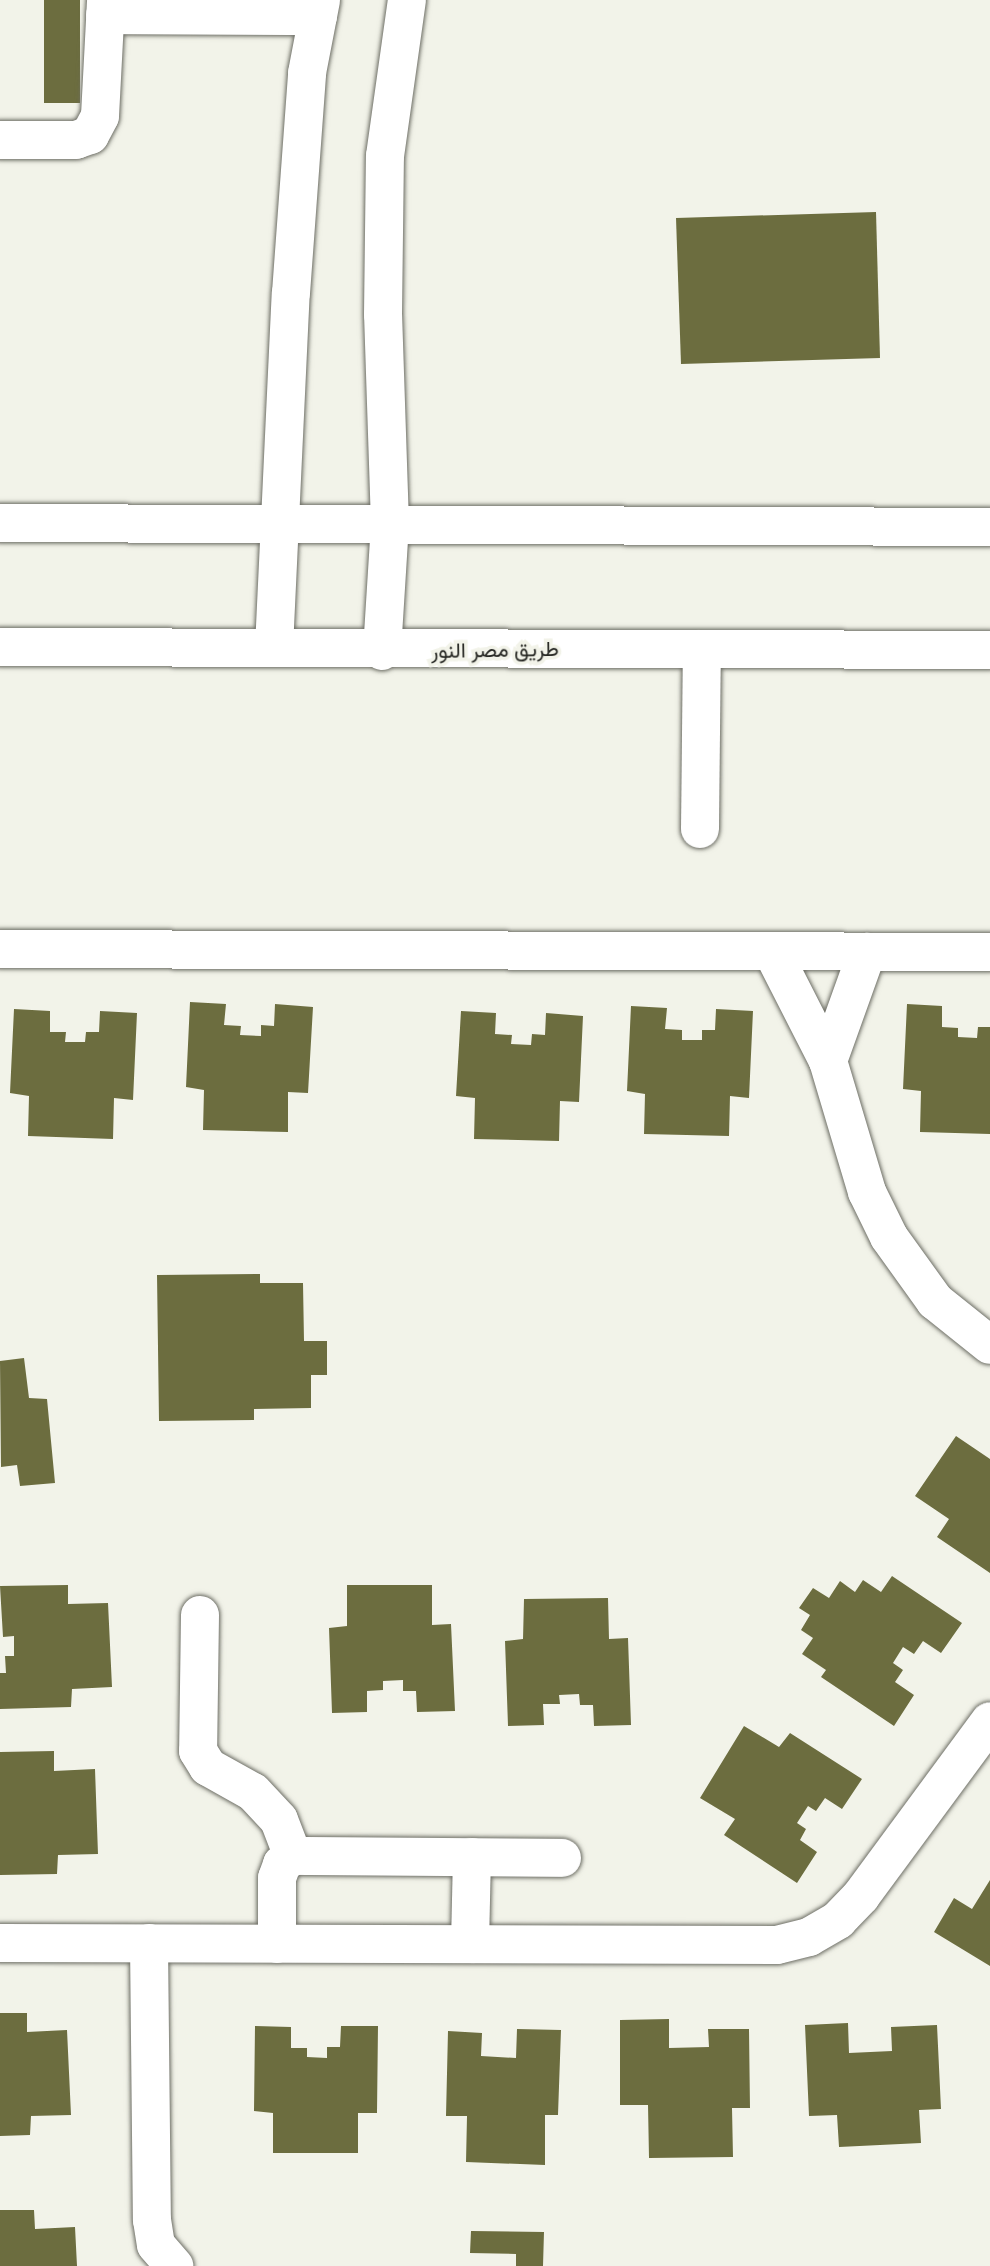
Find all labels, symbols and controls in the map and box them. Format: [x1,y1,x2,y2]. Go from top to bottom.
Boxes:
street label: طريق مصر النور [431,636,559,664]

